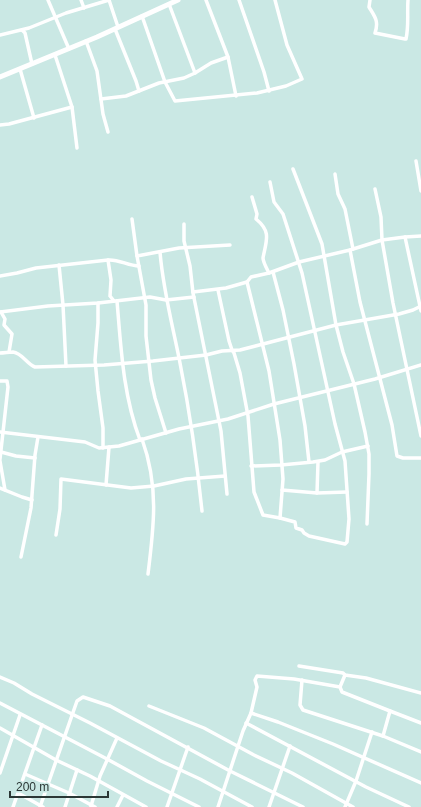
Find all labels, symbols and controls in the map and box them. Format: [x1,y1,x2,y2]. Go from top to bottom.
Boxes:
scale bar [10,773,108,799]
text: 200 m [16,780,49,794]

